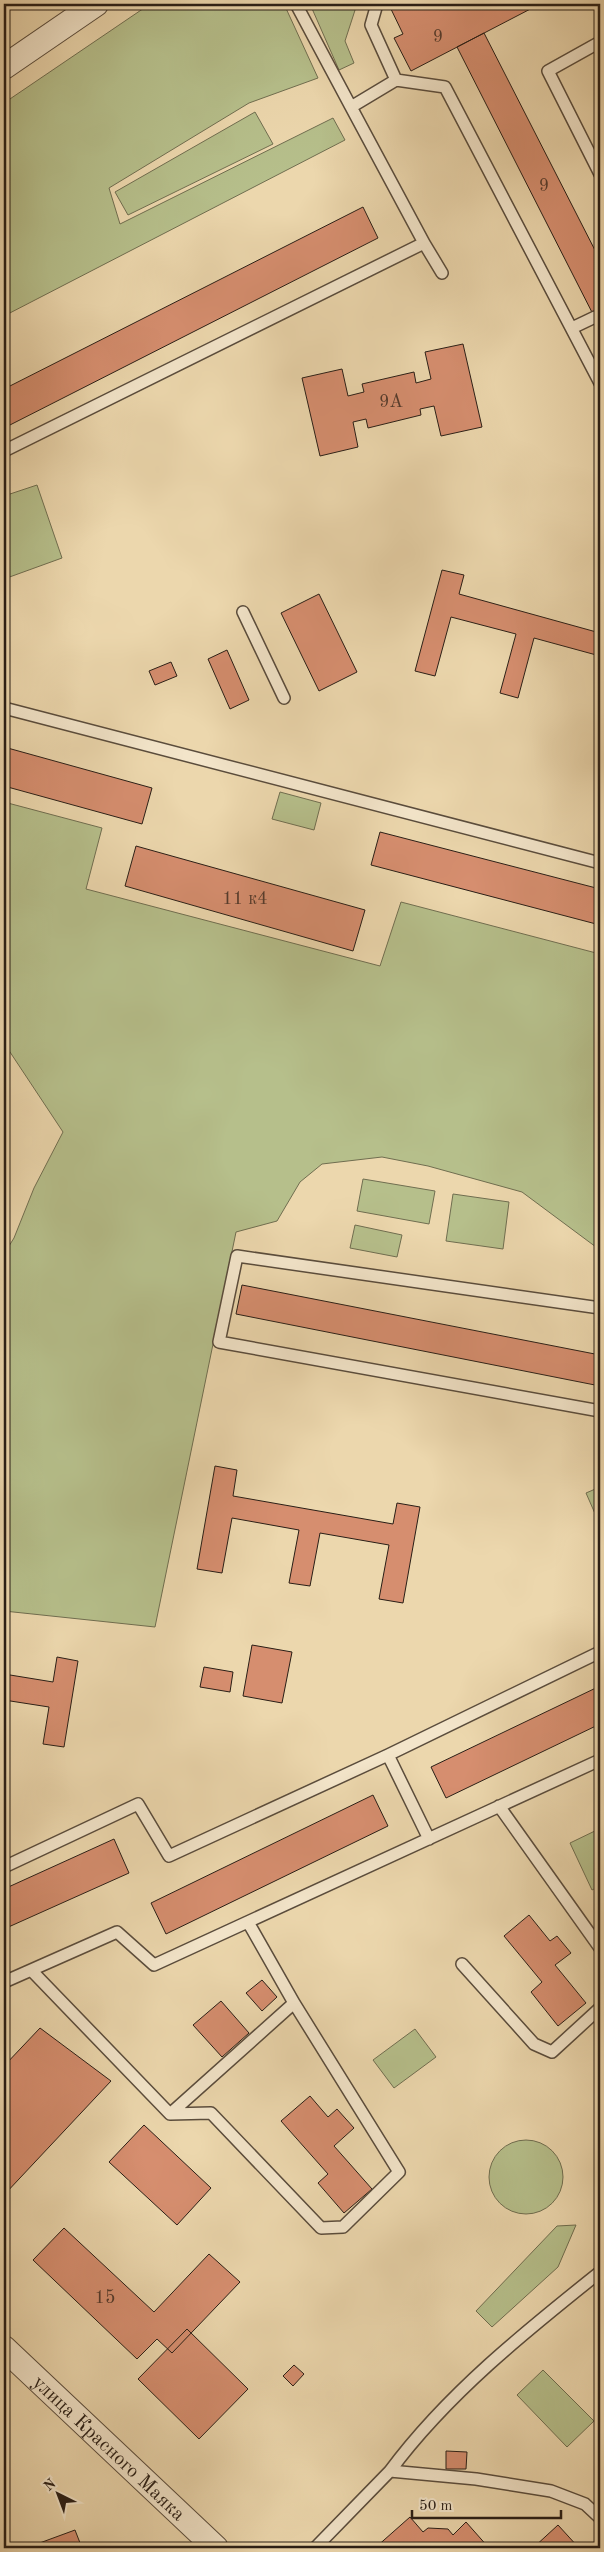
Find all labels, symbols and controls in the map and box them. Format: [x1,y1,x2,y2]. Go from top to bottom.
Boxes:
house number: 9 [433,28,443,46]
house number: 9 [539,177,549,195]
house number: 9А [379,393,403,411]
house number: 11 к4 [222,890,268,908]
house number: 15 [95,2289,115,2307]
street label: улица Красного Маяка [28,2373,188,2525]
north arrow [32,2470,82,2520]
text: N [41,2476,59,2494]
scale bar [412,2487,560,2519]
text: 50 m [419,2499,453,2514]

